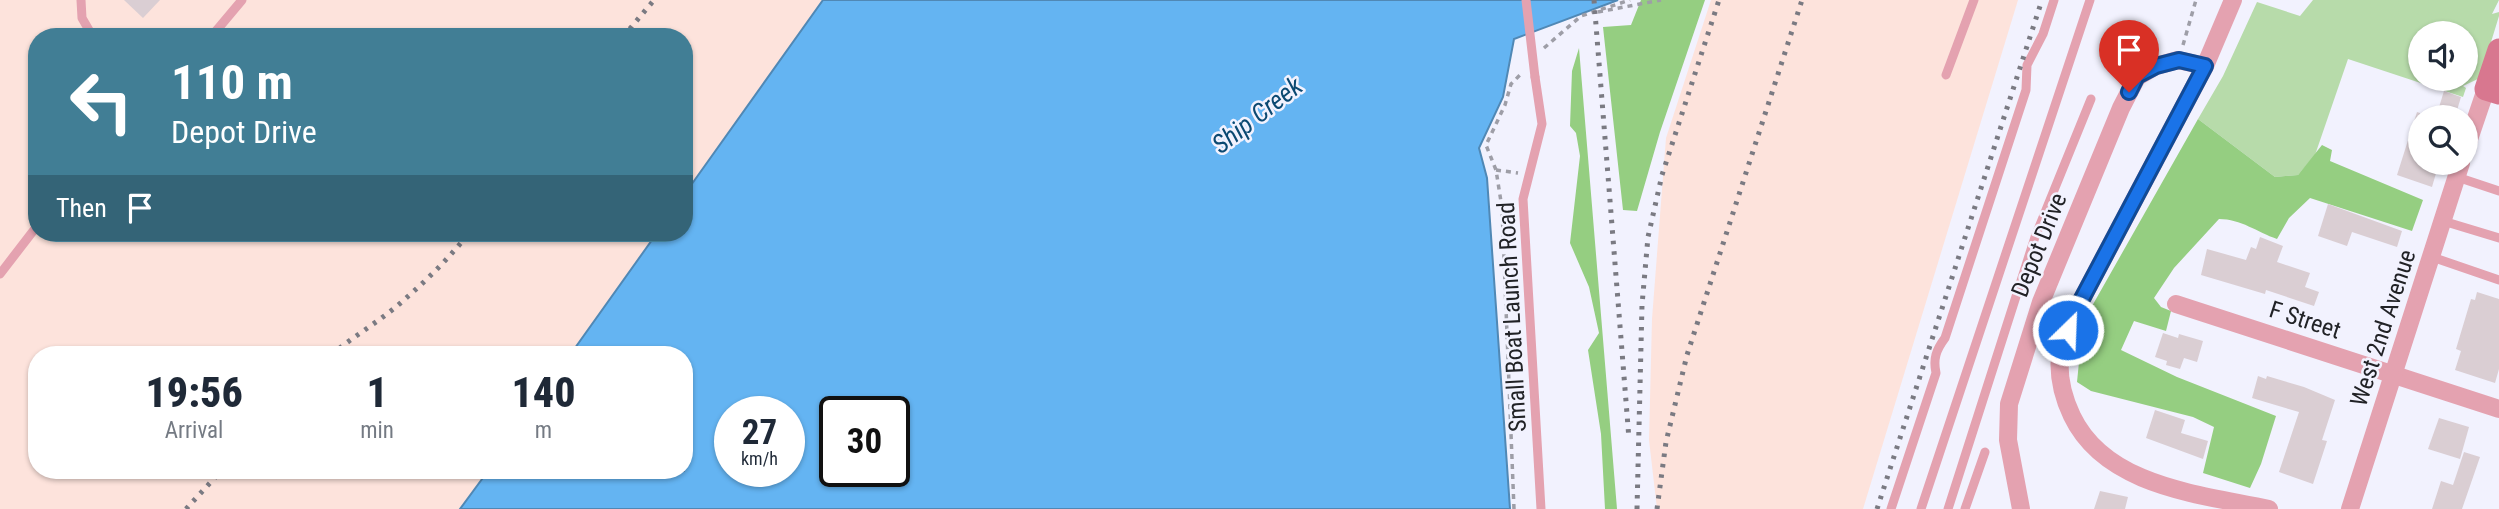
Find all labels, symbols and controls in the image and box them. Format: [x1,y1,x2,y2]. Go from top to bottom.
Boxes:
pin [2099,20,2159,92]
map controls [2408,21,2478,175]
button: sound [2408,21,2478,91]
icon: arrive [2110,31,2148,69]
text: 110 m [171,54,293,111]
icon: left [56,56,147,147]
water label: Ship Creek [1206,70,1309,159]
button: search [2408,105,2478,175]
text: Depot Drive [171,113,317,151]
icon: arrive [121,189,159,227]
street label: Depot Drive [2006,189,2072,301]
text: Then [56,193,107,223]
street label: Small Boat Launch Road [1492,201,1532,433]
street label: West 2nd Avenue [2345,246,2421,410]
position arrow [2031,293,2105,367]
street label: F Street [2266,295,2344,345]
text: 19:56 [145,368,243,417]
text: 1 [366,368,388,417]
text: 140 [511,368,576,417]
speed limit sign: 30 [819,396,910,487]
text: 27 [742,412,777,453]
text: Arrival [165,417,223,444]
text: min [360,417,394,444]
text: m [535,417,552,444]
text: km/h [741,448,778,469]

